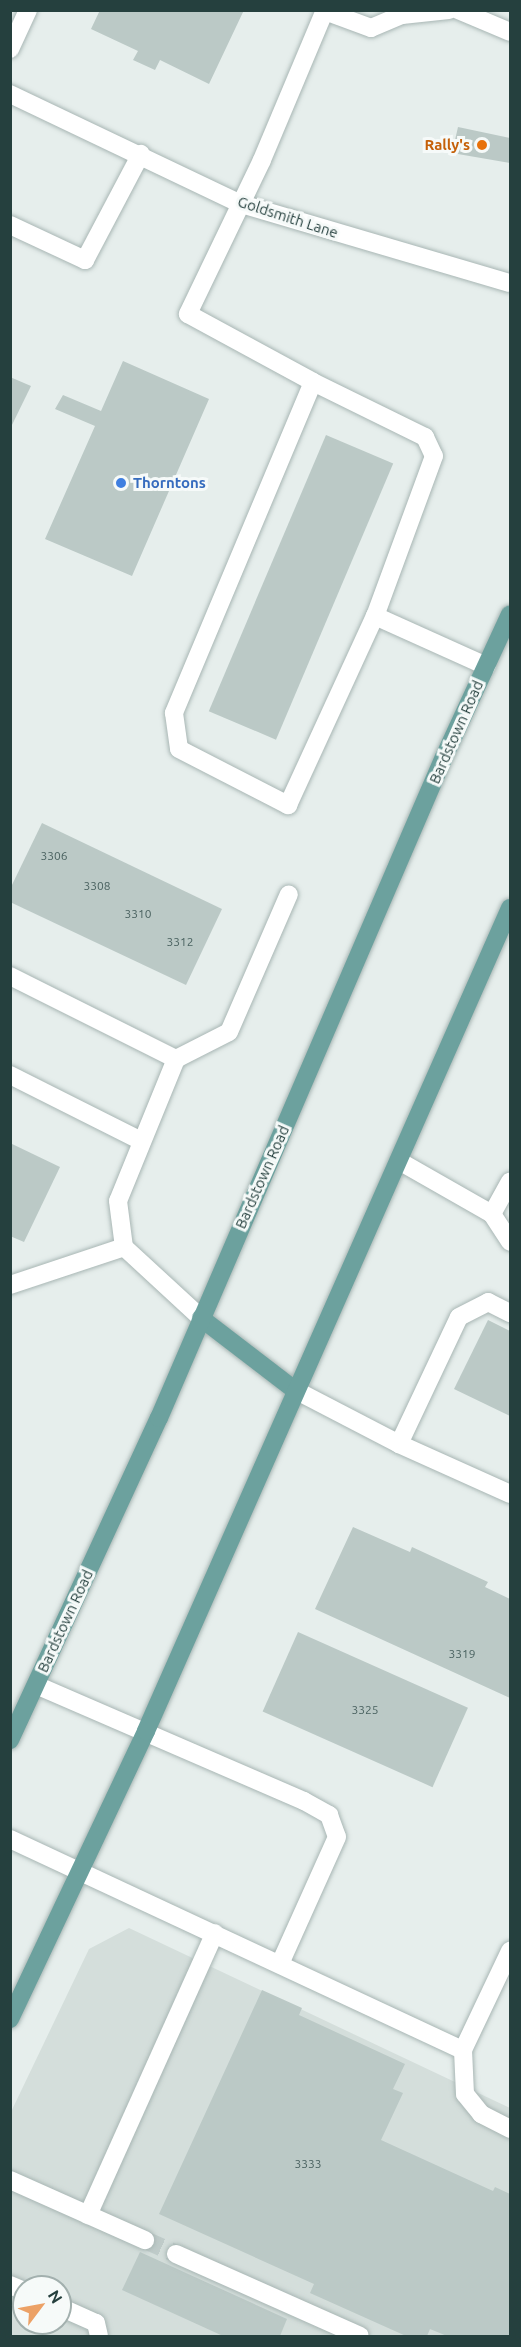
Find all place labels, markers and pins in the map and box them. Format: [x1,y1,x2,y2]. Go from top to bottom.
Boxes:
place label: Rally's [425,136,470,154]
marker: Rally's [475,138,489,152]
place label: Thorntons [133,474,206,492]
marker: Thorntons [114,476,128,490]

